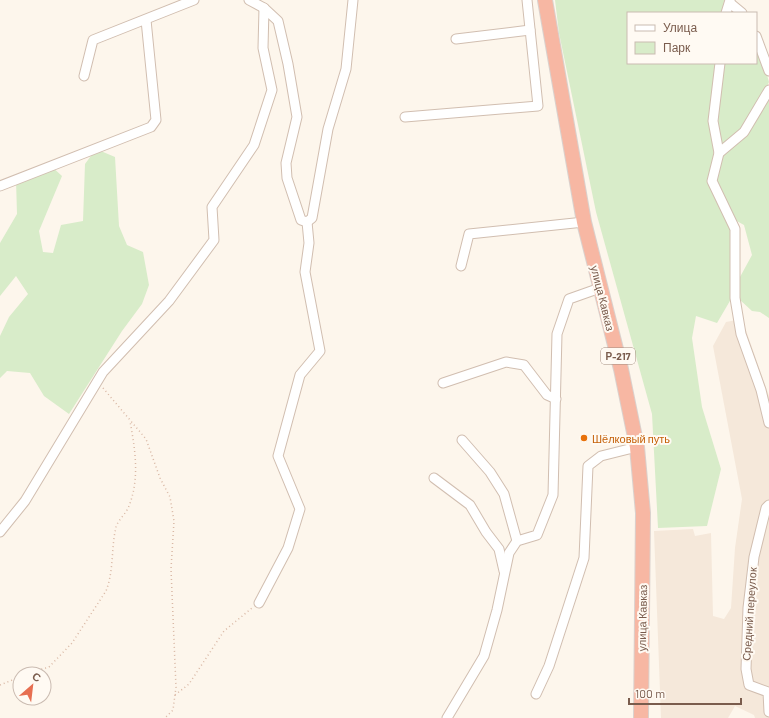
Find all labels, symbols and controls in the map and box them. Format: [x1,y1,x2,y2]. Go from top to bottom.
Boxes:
legend [627,12,757,64]
text: Улица [663,20,697,35]
text: Парк [663,40,691,55]
street label: улица Кавказ [589,264,617,332]
road number: Р-217 [601,348,635,364]
place label: Шёлковый путь [592,432,670,445]
marker: Шёлковый путь [579,433,589,443]
street label: Средний переулок [739,567,759,661]
street label: улица Кавказ [635,584,649,652]
north arrow [12,666,52,706]
text: С [30,669,44,684]
scale bar [629,680,741,706]
text: 100 m [635,686,665,700]

